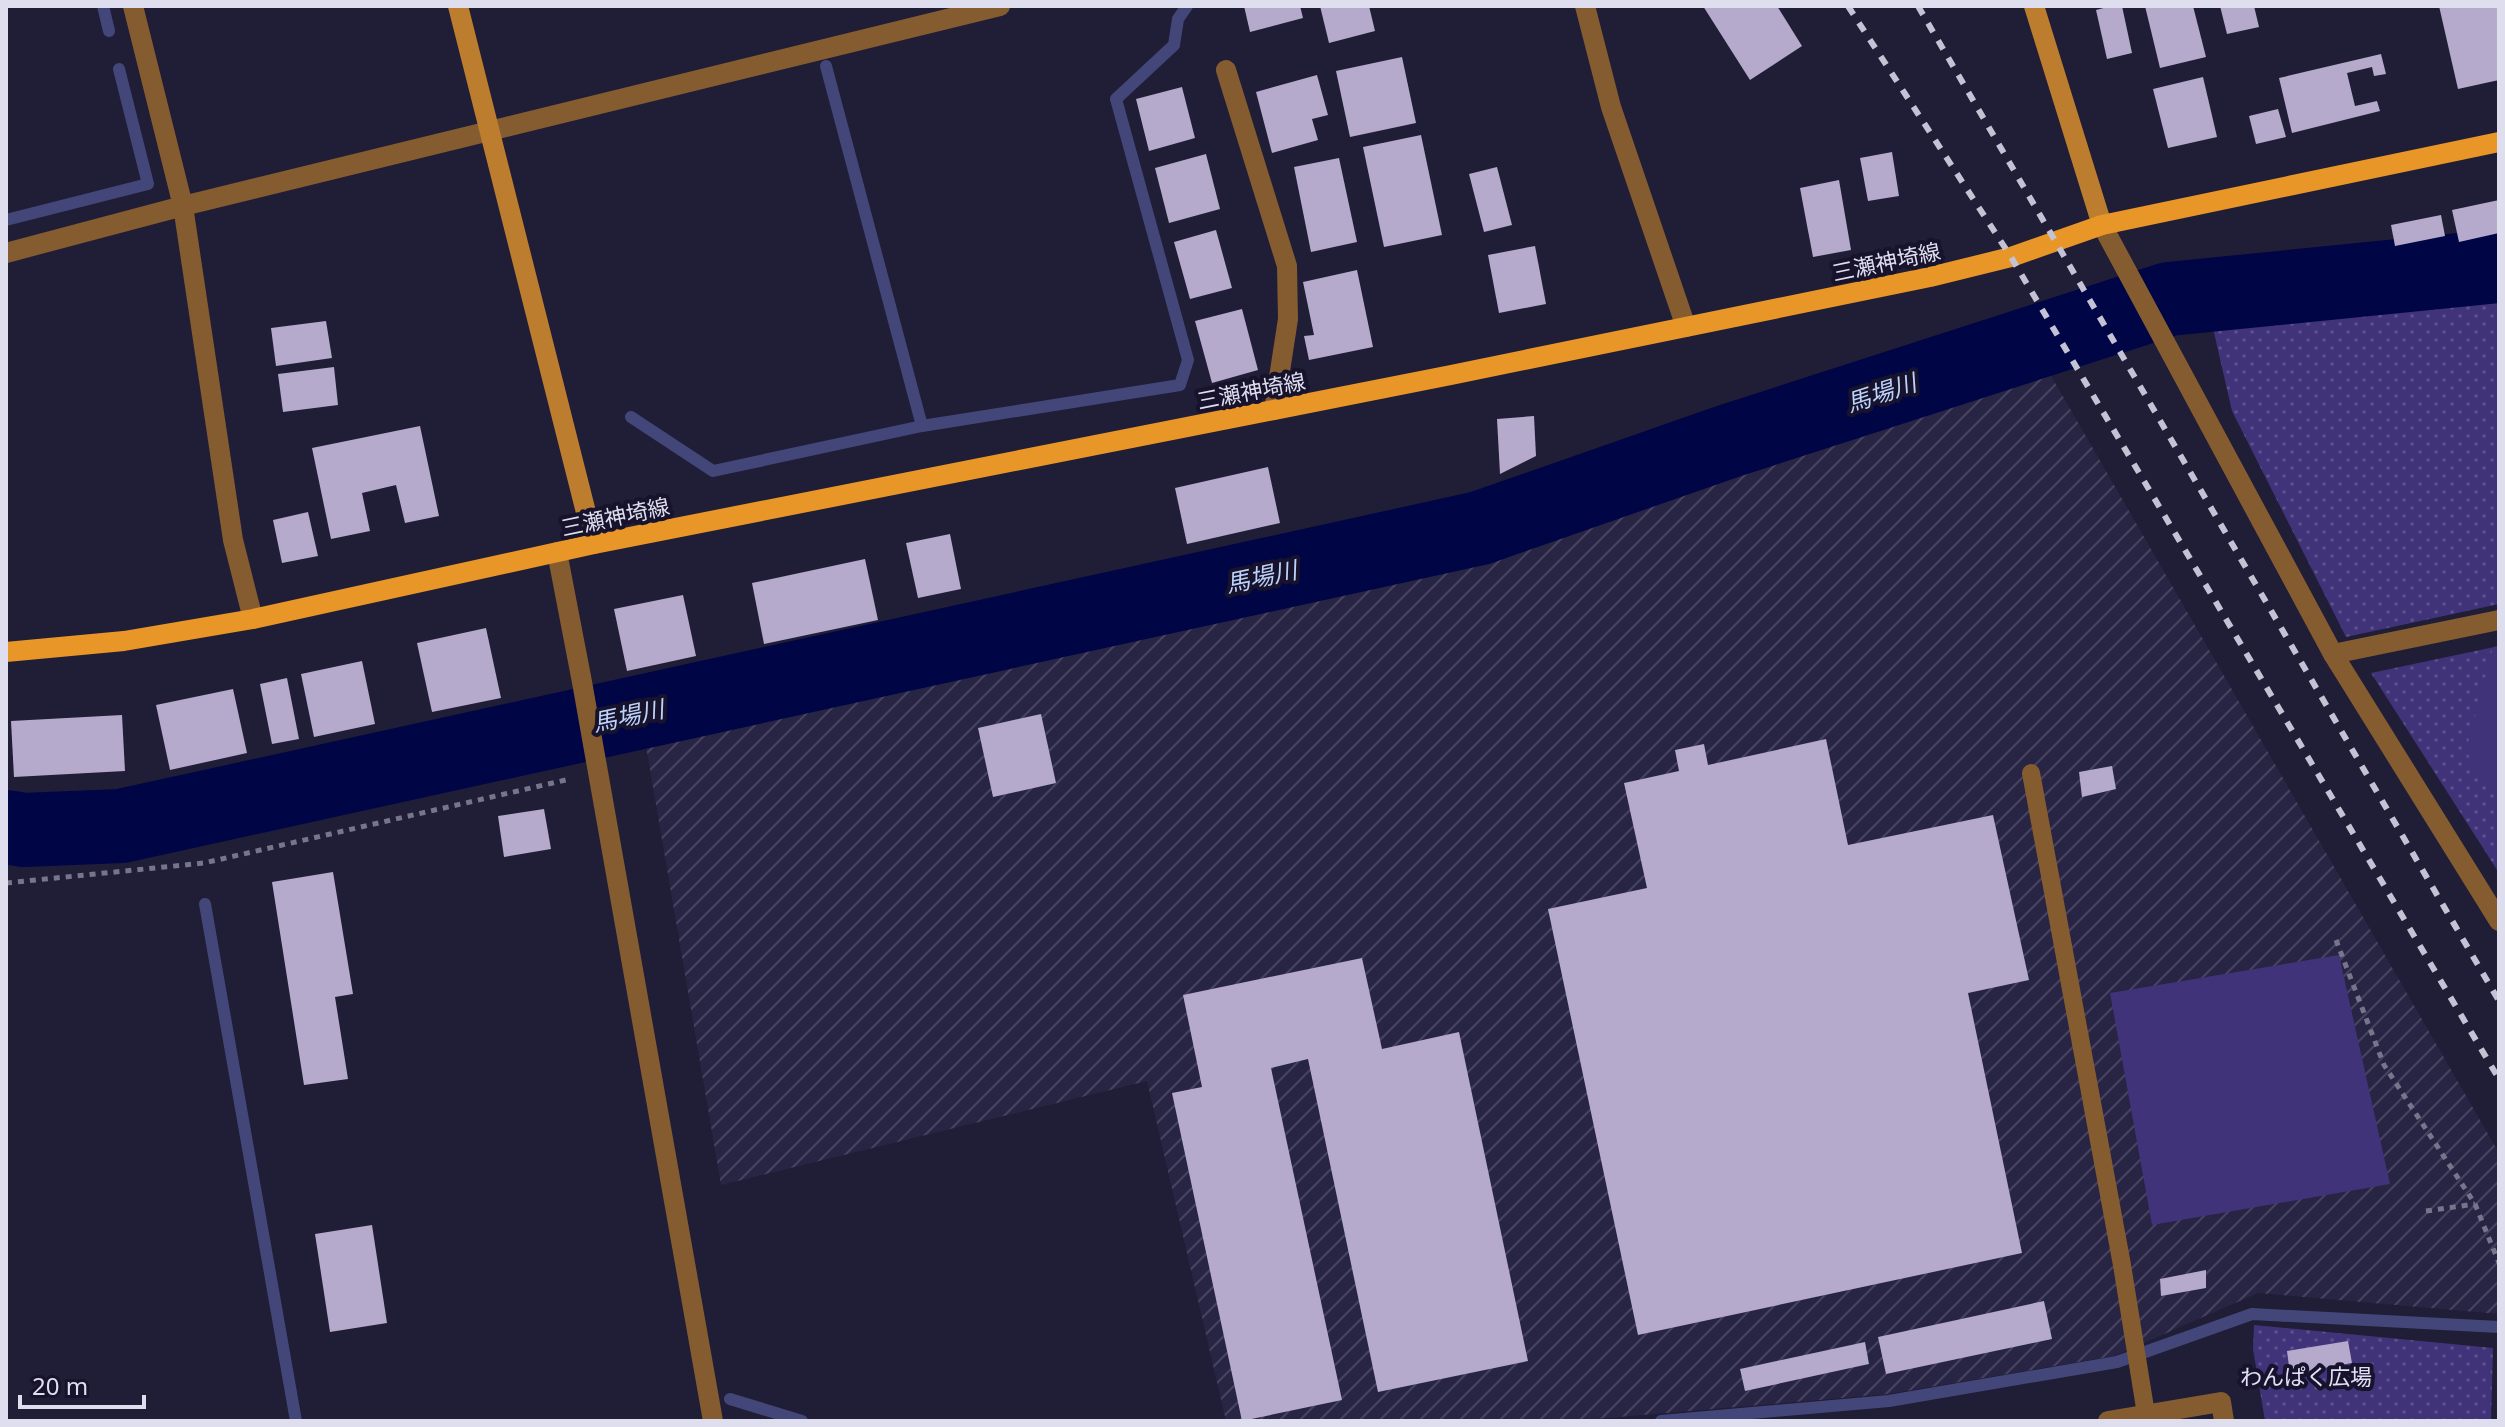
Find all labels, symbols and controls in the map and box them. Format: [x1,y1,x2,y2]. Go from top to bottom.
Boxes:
street label: 三瀬神埼線 [1829,235,1943,287]
water label: 馬場川 [1842,364,1923,419]
street label: 三瀬神埼線 [1194,365,1308,415]
street label: 三瀬神埼線 [558,490,672,542]
water label: 馬場川 [1222,552,1303,600]
water label: 馬場川 [589,691,670,739]
scale bar [20,1359,144,1409]
park label: わんぱく広場 [2240,1361,2372,1391]
text: 20 m [32,1369,88,1402]

